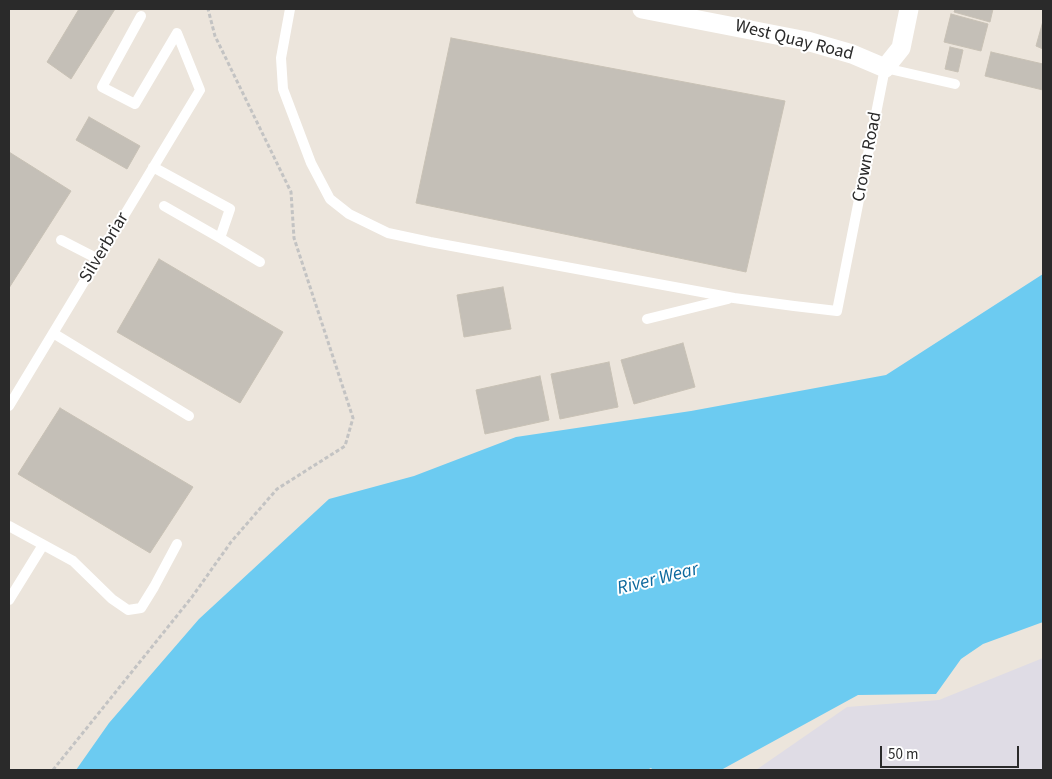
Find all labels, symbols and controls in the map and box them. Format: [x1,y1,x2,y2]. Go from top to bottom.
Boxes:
street label: West Quay Road [732,16,856,66]
street label: Crown Road [849,110,887,204]
street label: Silverbriar [76,209,134,287]
water label: River Wear [615,559,701,601]
scale bar [882,736,1021,768]
text: 50 m [888,744,918,765]

